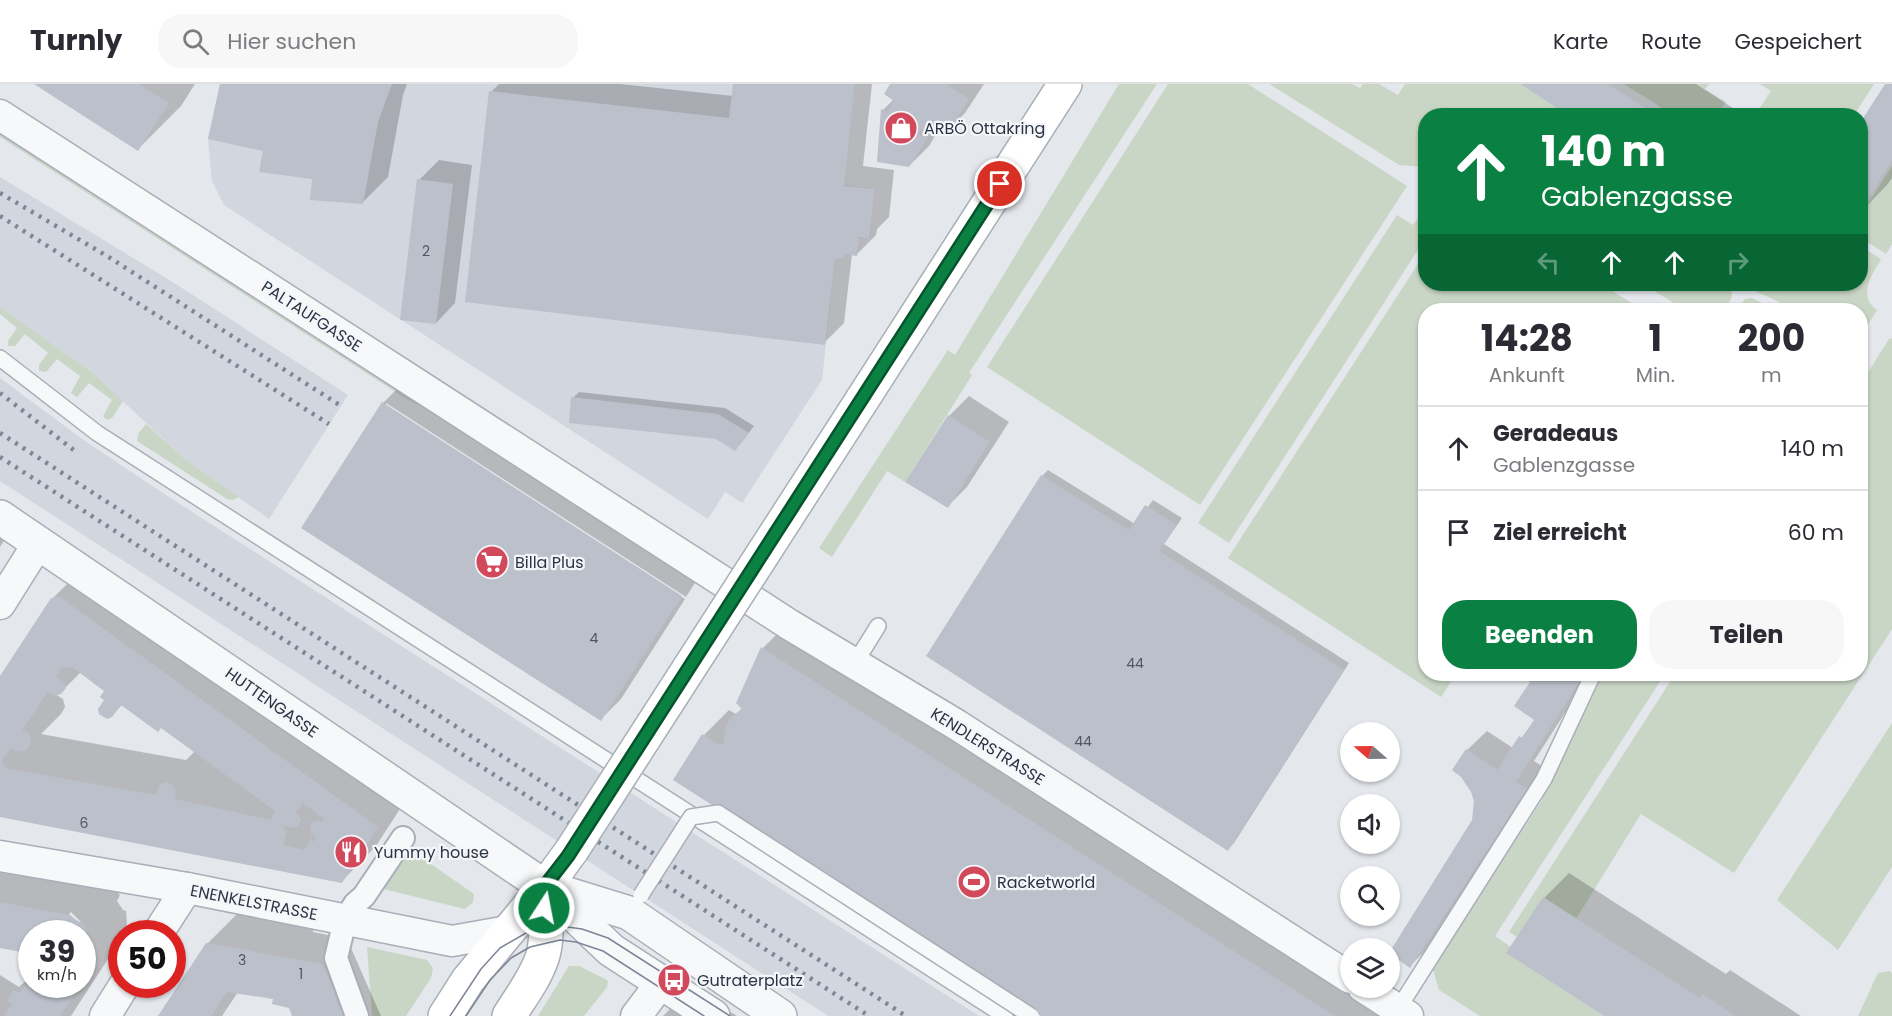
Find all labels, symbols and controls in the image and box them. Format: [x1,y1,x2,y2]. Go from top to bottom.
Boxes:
search box [158,14,578,68]
text: Turnly [30,21,122,60]
icon: search [179,25,212,58]
text: Hier suchen [227,26,356,57]
text: Karte [1553,27,1608,56]
text: Route [1641,27,1702,56]
text: Gespeichert [1735,27,1862,56]
shop icon: ARBÖ Ottakring [883,110,919,146]
place label: ARBÖ Ottakring [924,117,1045,140]
text: 140 m [1541,122,1666,181]
icon: ahead [1442,132,1520,210]
pin [974,158,1025,209]
icon: arrive [983,167,1016,200]
text: Gablenzgasse [1541,178,1733,215]
house number: 2 [422,241,430,261]
icon: left [1532,246,1565,279]
icon: ahead [1595,246,1628,279]
icon: ahead [1658,246,1691,279]
icon: right [1721,246,1754,279]
street label: PALTAUFGASSE [257,275,366,358]
text: 14:28 [1481,313,1573,364]
text: 1 [1648,313,1662,364]
text: 200 [1738,313,1805,364]
text: Ankunft [1489,361,1565,389]
text: Min. [1636,361,1675,389]
text: m [1761,361,1782,389]
text: Geradeaus [1493,418,1618,449]
icon: ahead [1442,432,1475,465]
text: 140 m [1781,433,1844,464]
text: Gablenzgasse [1493,451,1635,479]
icon: arrive [1442,516,1475,549]
text: Ziel erreicht [1493,517,1627,548]
text: 60 m [1788,517,1844,548]
supermarket icon: Billa Plus [474,544,510,580]
place label: Billa Plus [515,551,584,574]
button: Beenden [1442,600,1637,669]
button: Teilen [1649,600,1844,669]
house number: 4 [590,628,599,648]
house number: 44 [1126,653,1144,673]
street label: HUTTENGASSE [221,662,323,743]
street label: KENDLERSTRASSE [926,702,1049,791]
north arrow [1340,722,1400,782]
map controls [1340,722,1400,998]
house number: 44 [1074,731,1092,751]
button: sound [1340,794,1400,854]
house number: 6 [80,813,89,833]
restaurant icon: Yummy house [333,834,369,870]
place label: Yummy house [374,841,489,864]
sports icon: Racketworld [956,864,992,900]
button: search [1340,866,1400,926]
place label: Racketworld [997,871,1095,894]
position arrow [512,876,576,940]
street label: ENENKELSTRASSE [188,879,319,926]
speed limit sign: 50 [108,920,186,998]
text: 39 [39,930,75,973]
button: layers [1340,938,1400,998]
house number: 3 [238,950,246,970]
bus stop icon: Gutraterplatz [656,962,692,998]
text: km/h [37,964,77,985]
house number: 1 [299,964,303,984]
place label: Gutraterplatz [697,969,803,992]

